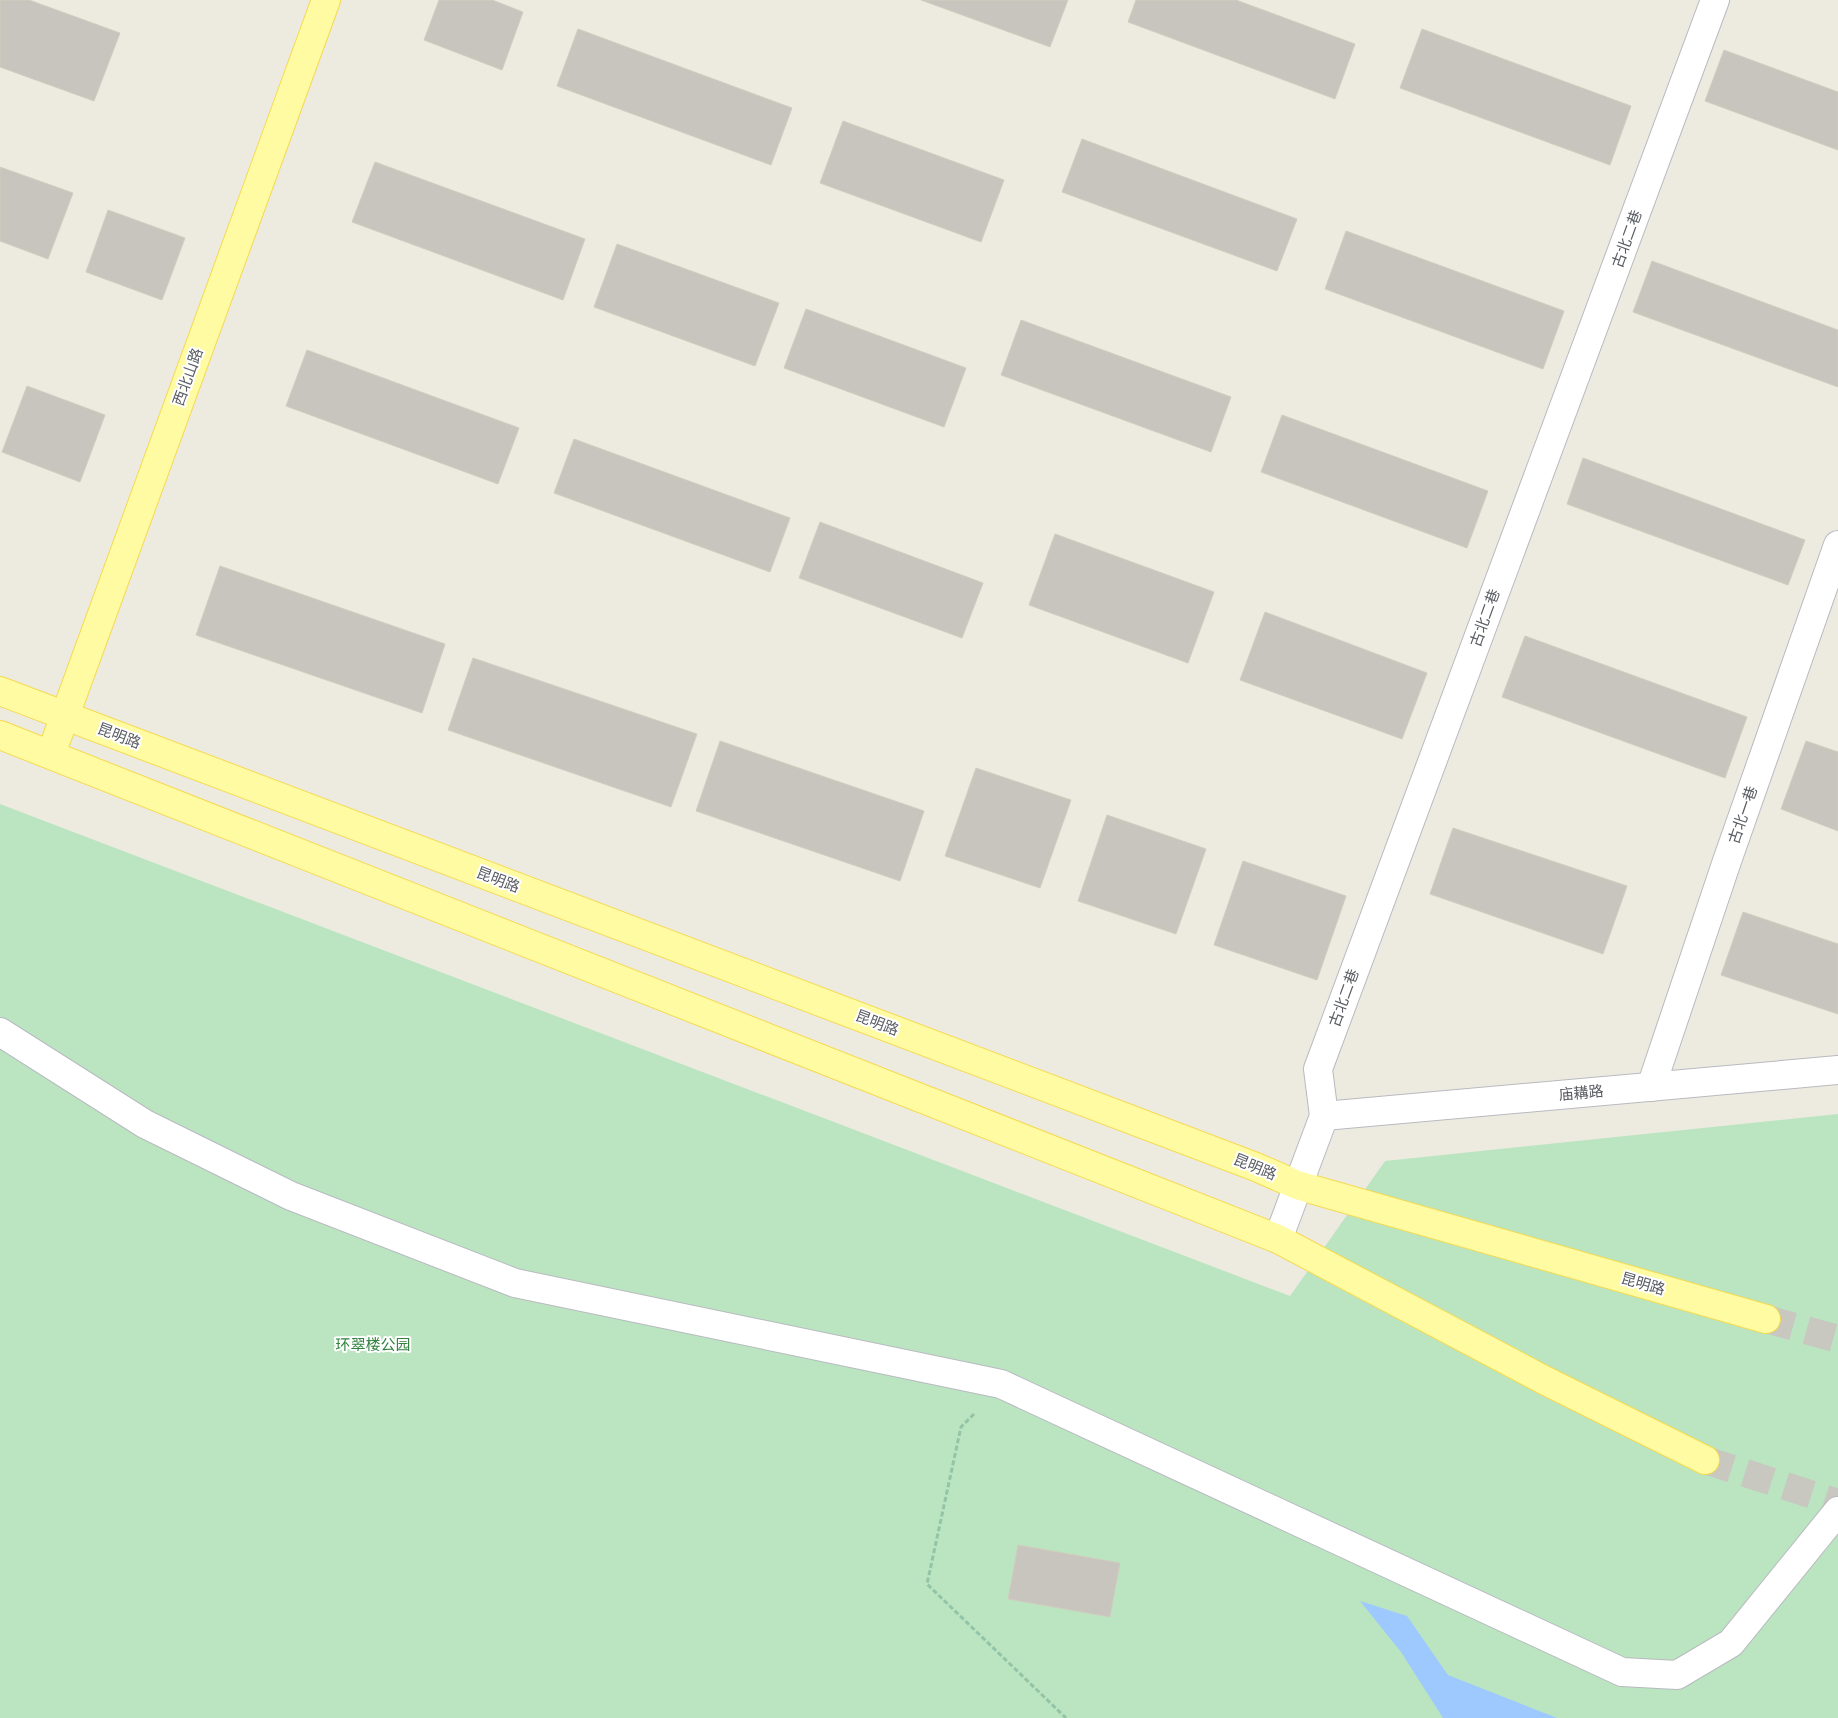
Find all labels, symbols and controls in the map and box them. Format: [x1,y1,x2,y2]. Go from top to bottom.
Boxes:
street label: 古北二巷 [1608,208,1646,270]
street label: 西北山路 [169,346,207,408]
street label: 古北二巷 [1466,587,1504,649]
street label: 昆明路 [95,720,143,752]
street label: 古北一巷 [1725,784,1761,846]
street label: 昆明路 [474,864,522,896]
street label: 古北二巷 [1325,967,1363,1029]
street label: 昆明路 [853,1007,901,1039]
street label: 庙耩路 [1558,1082,1604,1104]
street label: 昆明路 [1231,1150,1279,1184]
street label: 昆明路 [1619,1269,1667,1299]
park label: 环翠楼公园 [335,1336,411,1354]

